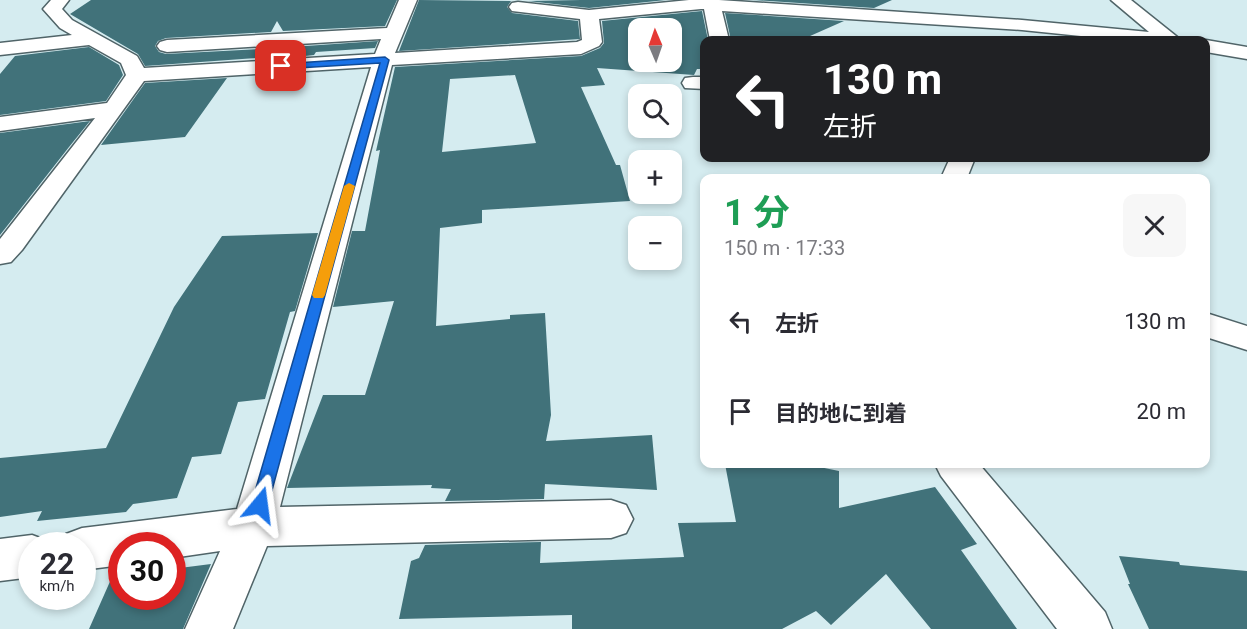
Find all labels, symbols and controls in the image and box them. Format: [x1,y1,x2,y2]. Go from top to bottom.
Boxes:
north arrow [628,18,682,72]
map controls [628,18,682,270]
pin [255,40,306,91]
icon: arrive [264,49,297,82]
text: 130 m [823,55,942,104]
icon: left [724,60,802,138]
button: search [628,84,682,138]
text: 左折 [823,111,877,143]
button: + [628,150,682,204]
text: 1 分 [724,192,790,234]
button: close [1123,194,1186,257]
button: − [628,216,682,270]
text: 150 m · 17:33 [724,236,845,260]
icon: left [724,305,757,338]
text: 130 m [1124,309,1186,334]
text: 左折 [775,311,819,336]
icon: arrive [724,395,757,428]
text: 20 m [1137,399,1186,424]
text: 目的地に到着 [775,401,907,426]
position arrow [228,473,292,537]
speed limit sign: 30 [108,532,186,610]
text: 22 [40,546,74,581]
text: km/h [39,577,75,595]

